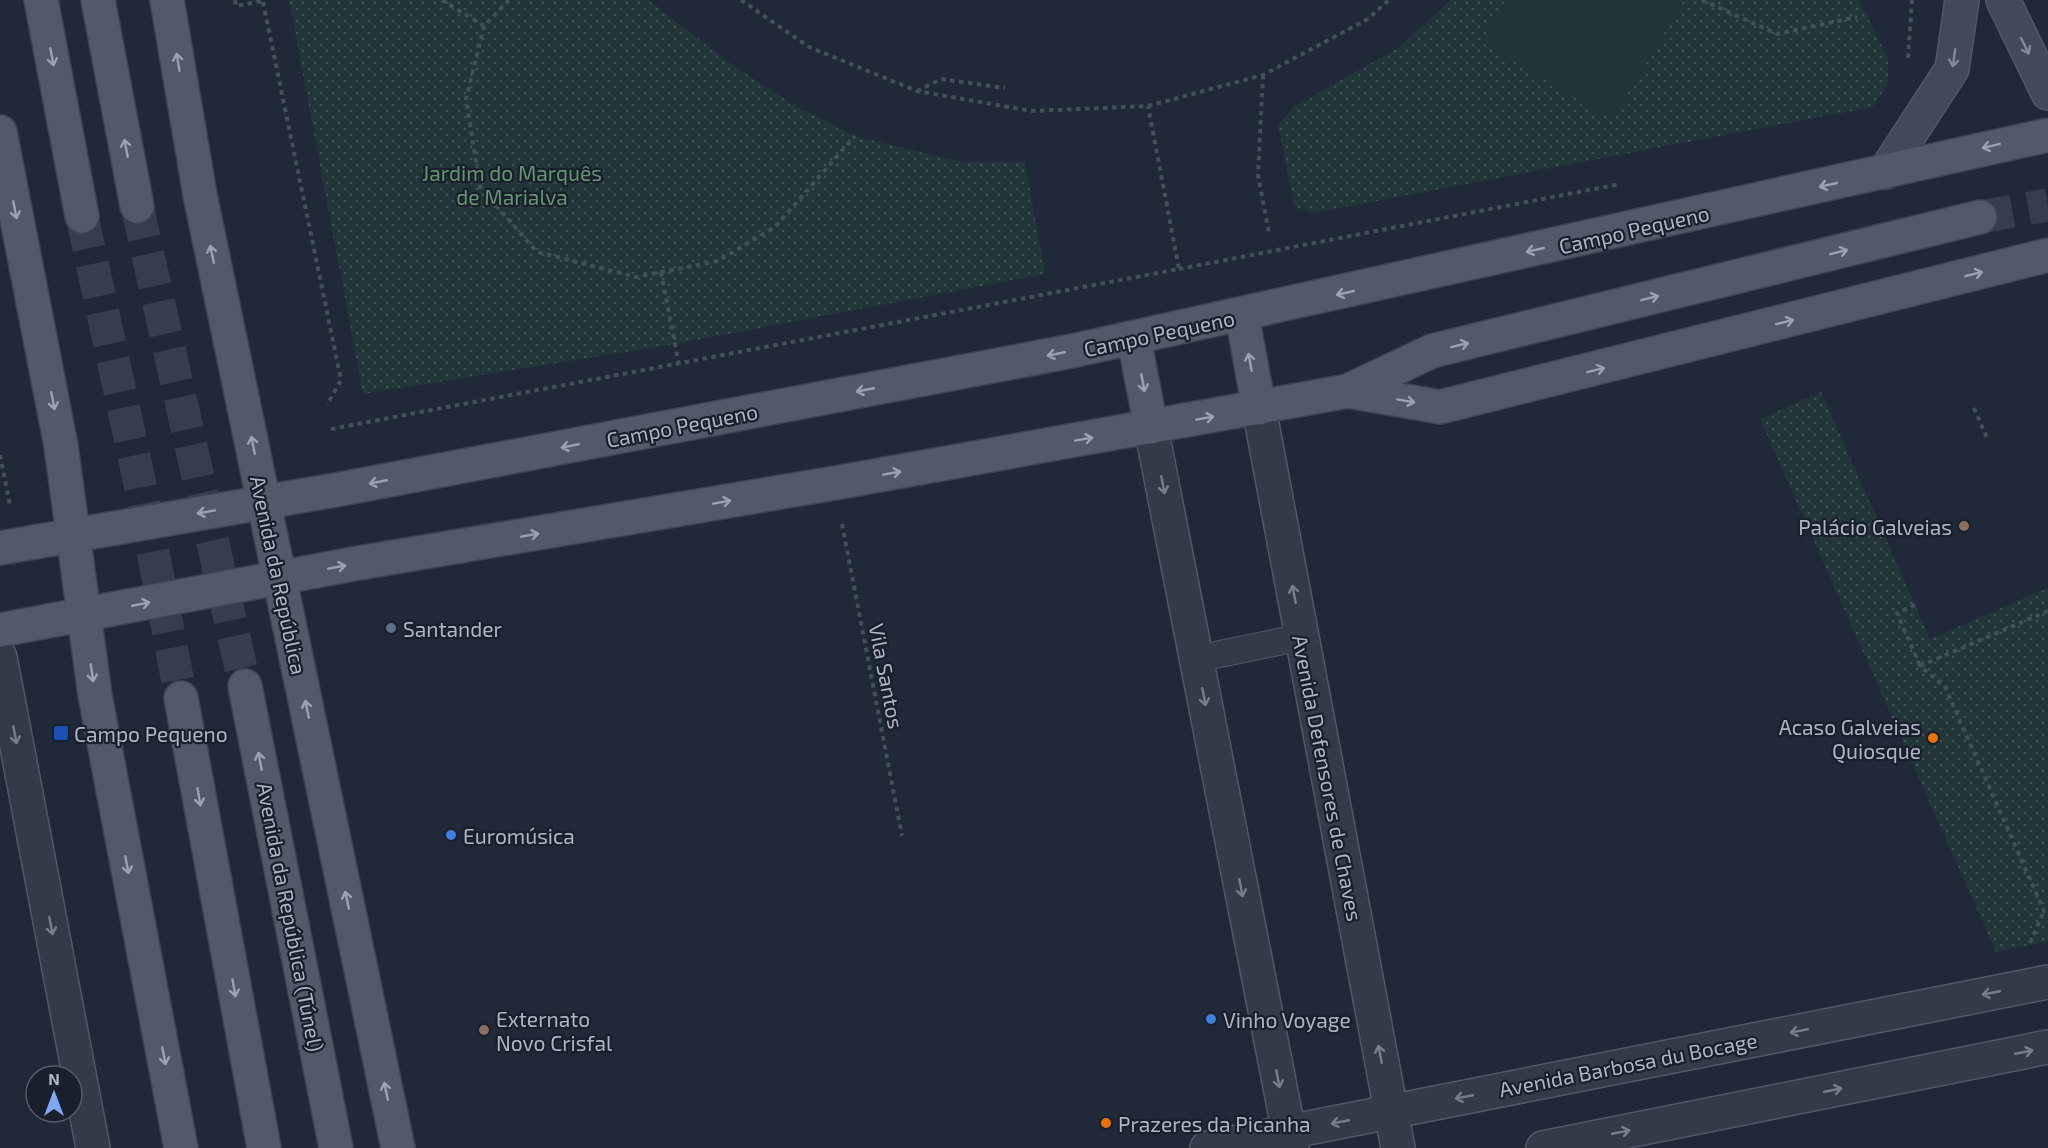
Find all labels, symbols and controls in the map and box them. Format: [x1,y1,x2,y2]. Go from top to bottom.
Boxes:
one-way arrow [2020,37,2032,55]
one-way arrow [47,47,58,67]
one-way arrow [1949,48,1960,67]
one-way arrow [173,53,184,72]
one-way arrow [120,139,131,158]
one-way arrow [1981,141,2000,153]
park label: Jardim do Marquês de Marialva [422,160,602,209]
one-way arrow [1819,180,1838,191]
one-way arrow [10,200,21,219]
street label: Campo Pequeno [1556,200,1712,258]
one-way arrow [206,245,217,264]
one-way arrow [1526,245,1545,257]
one-way arrow [1829,245,1848,257]
one-way arrow [1964,268,1983,279]
one-way arrow [1336,287,1355,299]
one-way arrow [1640,292,1659,304]
street label: Campo Pequeno [1081,305,1237,361]
one-way arrow [1775,315,1794,327]
one-way arrow [1451,338,1470,350]
one-way arrow [1047,349,1066,360]
one-way arrow [1244,352,1255,372]
one-way arrow [1586,363,1605,375]
one-way arrow [1138,373,1149,392]
one-way arrow [855,385,875,396]
one-way arrow [48,391,59,411]
one-way arrow [1396,396,1415,407]
street label: Campo Pequeno [604,398,760,452]
one-way arrow [1195,412,1214,423]
one-way arrow [1074,433,1093,444]
one-way arrow [246,435,258,454]
one-way arrow [560,441,580,452]
one-way arrow [882,467,901,478]
street label: Avenida da República [246,473,312,677]
one-way arrow [1158,474,1169,494]
one-way arrow [369,477,388,488]
one-way arrow [712,496,731,507]
one-way arrow [197,507,217,518]
place label: Palácio Galveias [1798,514,1952,539]
marker: Palácio Galveias [1957,519,1971,533]
one-way arrow [519,529,539,540]
one-way arrow [327,561,347,572]
one-way arrow [1288,585,1299,605]
one-way arrow [131,598,150,609]
place label: Santander [403,616,503,641]
marker: Santander [384,621,398,635]
street label: Vila Santos [865,621,909,731]
street label: Avenida Defensores de Chaves [1288,633,1368,923]
one-way arrow [86,662,97,682]
one-way arrow [1199,686,1210,706]
one-way arrow [301,699,312,719]
place label: Acaso Galveias Quiosque [1779,714,1921,764]
place label: Campo Pequeno [74,721,228,746]
one-way arrow [10,724,21,744]
marker: Campo Pequeno [52,724,70,742]
marker: Acaso Galveias Quiosque [1926,731,1940,745]
one-way arrow [254,752,265,771]
street label: Avenida da República (Túnel) [253,780,329,1054]
one-way arrow [194,786,205,806]
place label: Euromúsica [463,823,575,848]
marker: Euromúsica [444,828,458,842]
one-way arrow [122,854,133,874]
one-way arrow [1236,878,1247,897]
one-way arrow [341,890,352,910]
one-way arrow [46,916,57,936]
one-way arrow [229,978,240,998]
one-way arrow [1981,988,2001,999]
place label: Externato Novo Crisfal [496,1006,613,1055]
place label: Vinho Voyage [1223,1007,1351,1032]
marker: Vinho Voyage [1204,1012,1218,1026]
marker: Externato Novo Crisfal [477,1023,491,1037]
one-way arrow [1790,1026,1810,1037]
street label: Avenida Barbosa du Bocage [1497,1027,1759,1101]
one-way arrow [1374,1045,1385,1065]
one-way arrow [159,1046,170,1065]
one-way arrow [2014,1046,2033,1057]
north arrow [24,1064,84,1124]
text: N [48,1069,60,1088]
one-way arrow [1273,1069,1284,1089]
one-way arrow [380,1081,391,1101]
one-way arrow [1823,1084,1842,1095]
one-way arrow [1454,1092,1474,1103]
place label: Prazeres da Picanha [1118,1111,1311,1136]
marker: Prazeres da Picanha [1099,1116,1113,1130]
one-way arrow [1330,1117,1350,1128]
one-way arrow [1611,1126,1630,1138]

